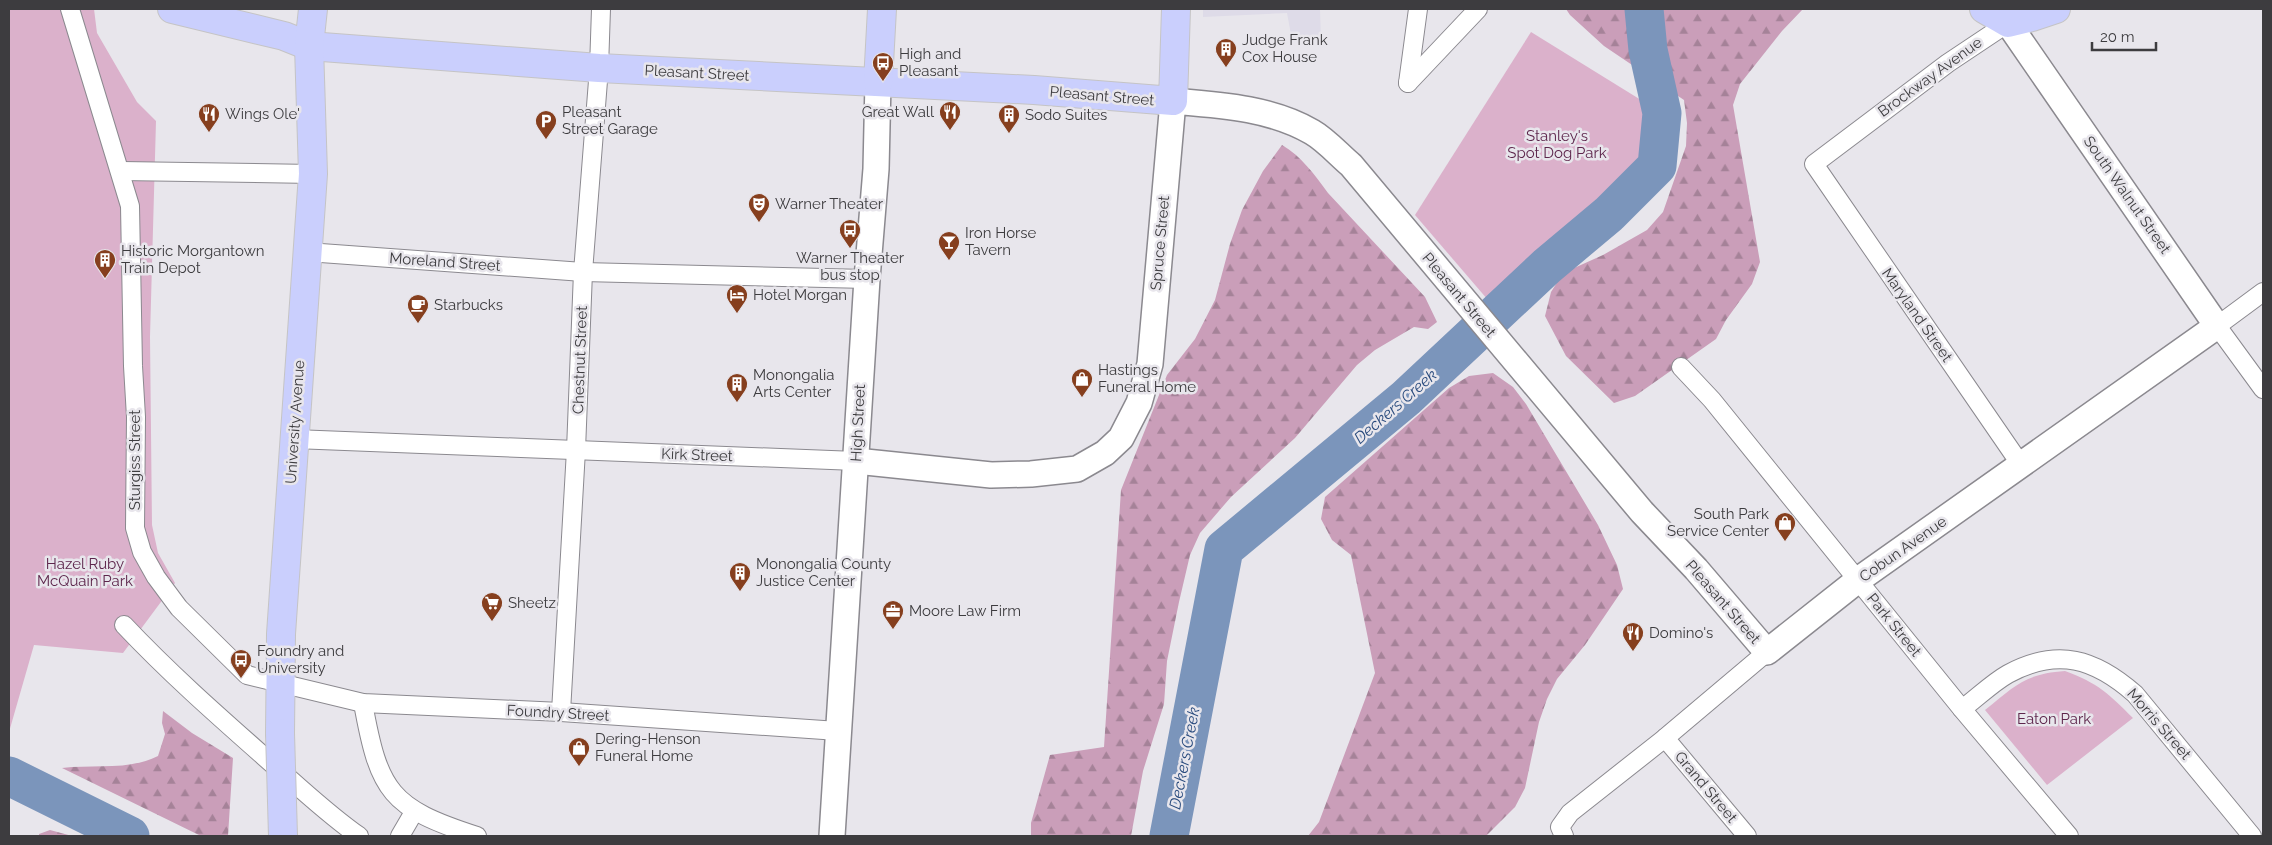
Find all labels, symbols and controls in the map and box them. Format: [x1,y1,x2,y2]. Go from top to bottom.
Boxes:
scale bar [2092,20,2156,52]
text: 20 m [2100,28,2135,46]
place label: Judge Frank Cox House [1242,31,1328,66]
street label: Brockway Avenue [1875,33,1986,121]
building icon: Judge Frank Cox House [1214,37,1238,68]
place label: High and Pleasant [899,45,961,80]
bus stop icon: High and Pleasant [871,51,895,82]
street label: Pleasant Street [644,61,750,85]
street label: Pleasant Street [1049,82,1155,110]
restaurant icon: Great Wall [938,100,962,131]
restaurant icon: Wings Ole' [197,102,221,133]
place label: Pleasant Street Garage [562,103,658,138]
place label: Great Wall [862,103,935,121]
building icon: Sodo Suites [997,103,1021,134]
place label: Wings Ole' [225,105,300,123]
place label: Sodo Suites [1025,106,1107,124]
parking icon: Pleasant Street Garage [534,109,558,140]
park label: Stanley's Spot Dog Park [1507,127,1607,162]
street label: South Walnut Street [2080,133,2174,257]
theatre icon: Warner Theater [747,192,771,223]
place label: Warner Theater [775,195,884,213]
street label: Spruce Street [1147,195,1173,291]
bus stop icon: Warner Theater bus stop [838,218,862,249]
place label: Iron Horse Tavern [965,224,1037,259]
bar icon: Iron Horse Tavern [937,230,961,261]
place label: Historic Morgantown Train Depot [121,242,265,277]
building icon: Historic Morgantown Train Depot [93,248,117,279]
street label: Moreland Street [389,249,501,275]
place label: Warner Theater bus stop [796,249,905,284]
street label: Pleasant Street [1418,249,1500,341]
street label: Maryland Street [1878,265,1956,365]
hotel icon: Hotel Morgan [725,283,749,314]
place label: Hotel Morgan [753,286,847,304]
cafe icon: Starbucks [406,293,430,324]
place label: Starbucks [434,296,503,314]
street label: Chestnut Street [569,306,591,414]
street label: University Avenue [282,359,308,485]
place label: Hastings Funeral Home [1098,361,1196,396]
water label: Deckers Creek [1350,365,1441,447]
place label: Monongalia Arts Center [753,366,834,401]
shop icon: Hastings Funeral Home [1070,367,1094,398]
building icon: Monongalia Arts Center [725,372,749,403]
street label: High Street [847,384,869,462]
street label: Sturgiss Street [126,410,144,510]
street label: Kirk Street [661,445,733,465]
place label: South Park Service Center [1667,505,1770,540]
shop icon: South Park Service Center [1773,511,1797,542]
street label: Cobun Avenue [1856,512,1950,586]
park label: Hazel Ruby McQuain Park [37,555,133,590]
place label: Monongalia County Justice Center [756,555,891,590]
street label: Pleasant Street [1682,557,1764,647]
building icon: Monongalia County Justice Center [728,561,752,592]
street label: Park Street [1863,590,1925,660]
supermarket icon: Sheetz [480,591,504,622]
place label: Sheetz [508,594,556,612]
office icon: Moore Law Firm [881,599,905,630]
place label: Moore Law Firm [909,602,1021,620]
restaurant icon: Domino's [1621,621,1645,652]
place label: Domino's [1649,624,1713,642]
place label: Foundry and University [257,642,344,677]
bus stop icon: Foundry and University [229,648,253,679]
street label: Morris Street [2123,685,2195,763]
street label: Foundry Street [506,701,610,725]
water label: Deckers Creek [1165,705,1204,811]
park label: Eaton Park [2017,710,2091,728]
place label: Dering-Henson Funeral Home [595,730,701,765]
shop icon: Dering-Henson Funeral Home [567,736,591,767]
street label: Grand Street [1671,748,1741,826]

